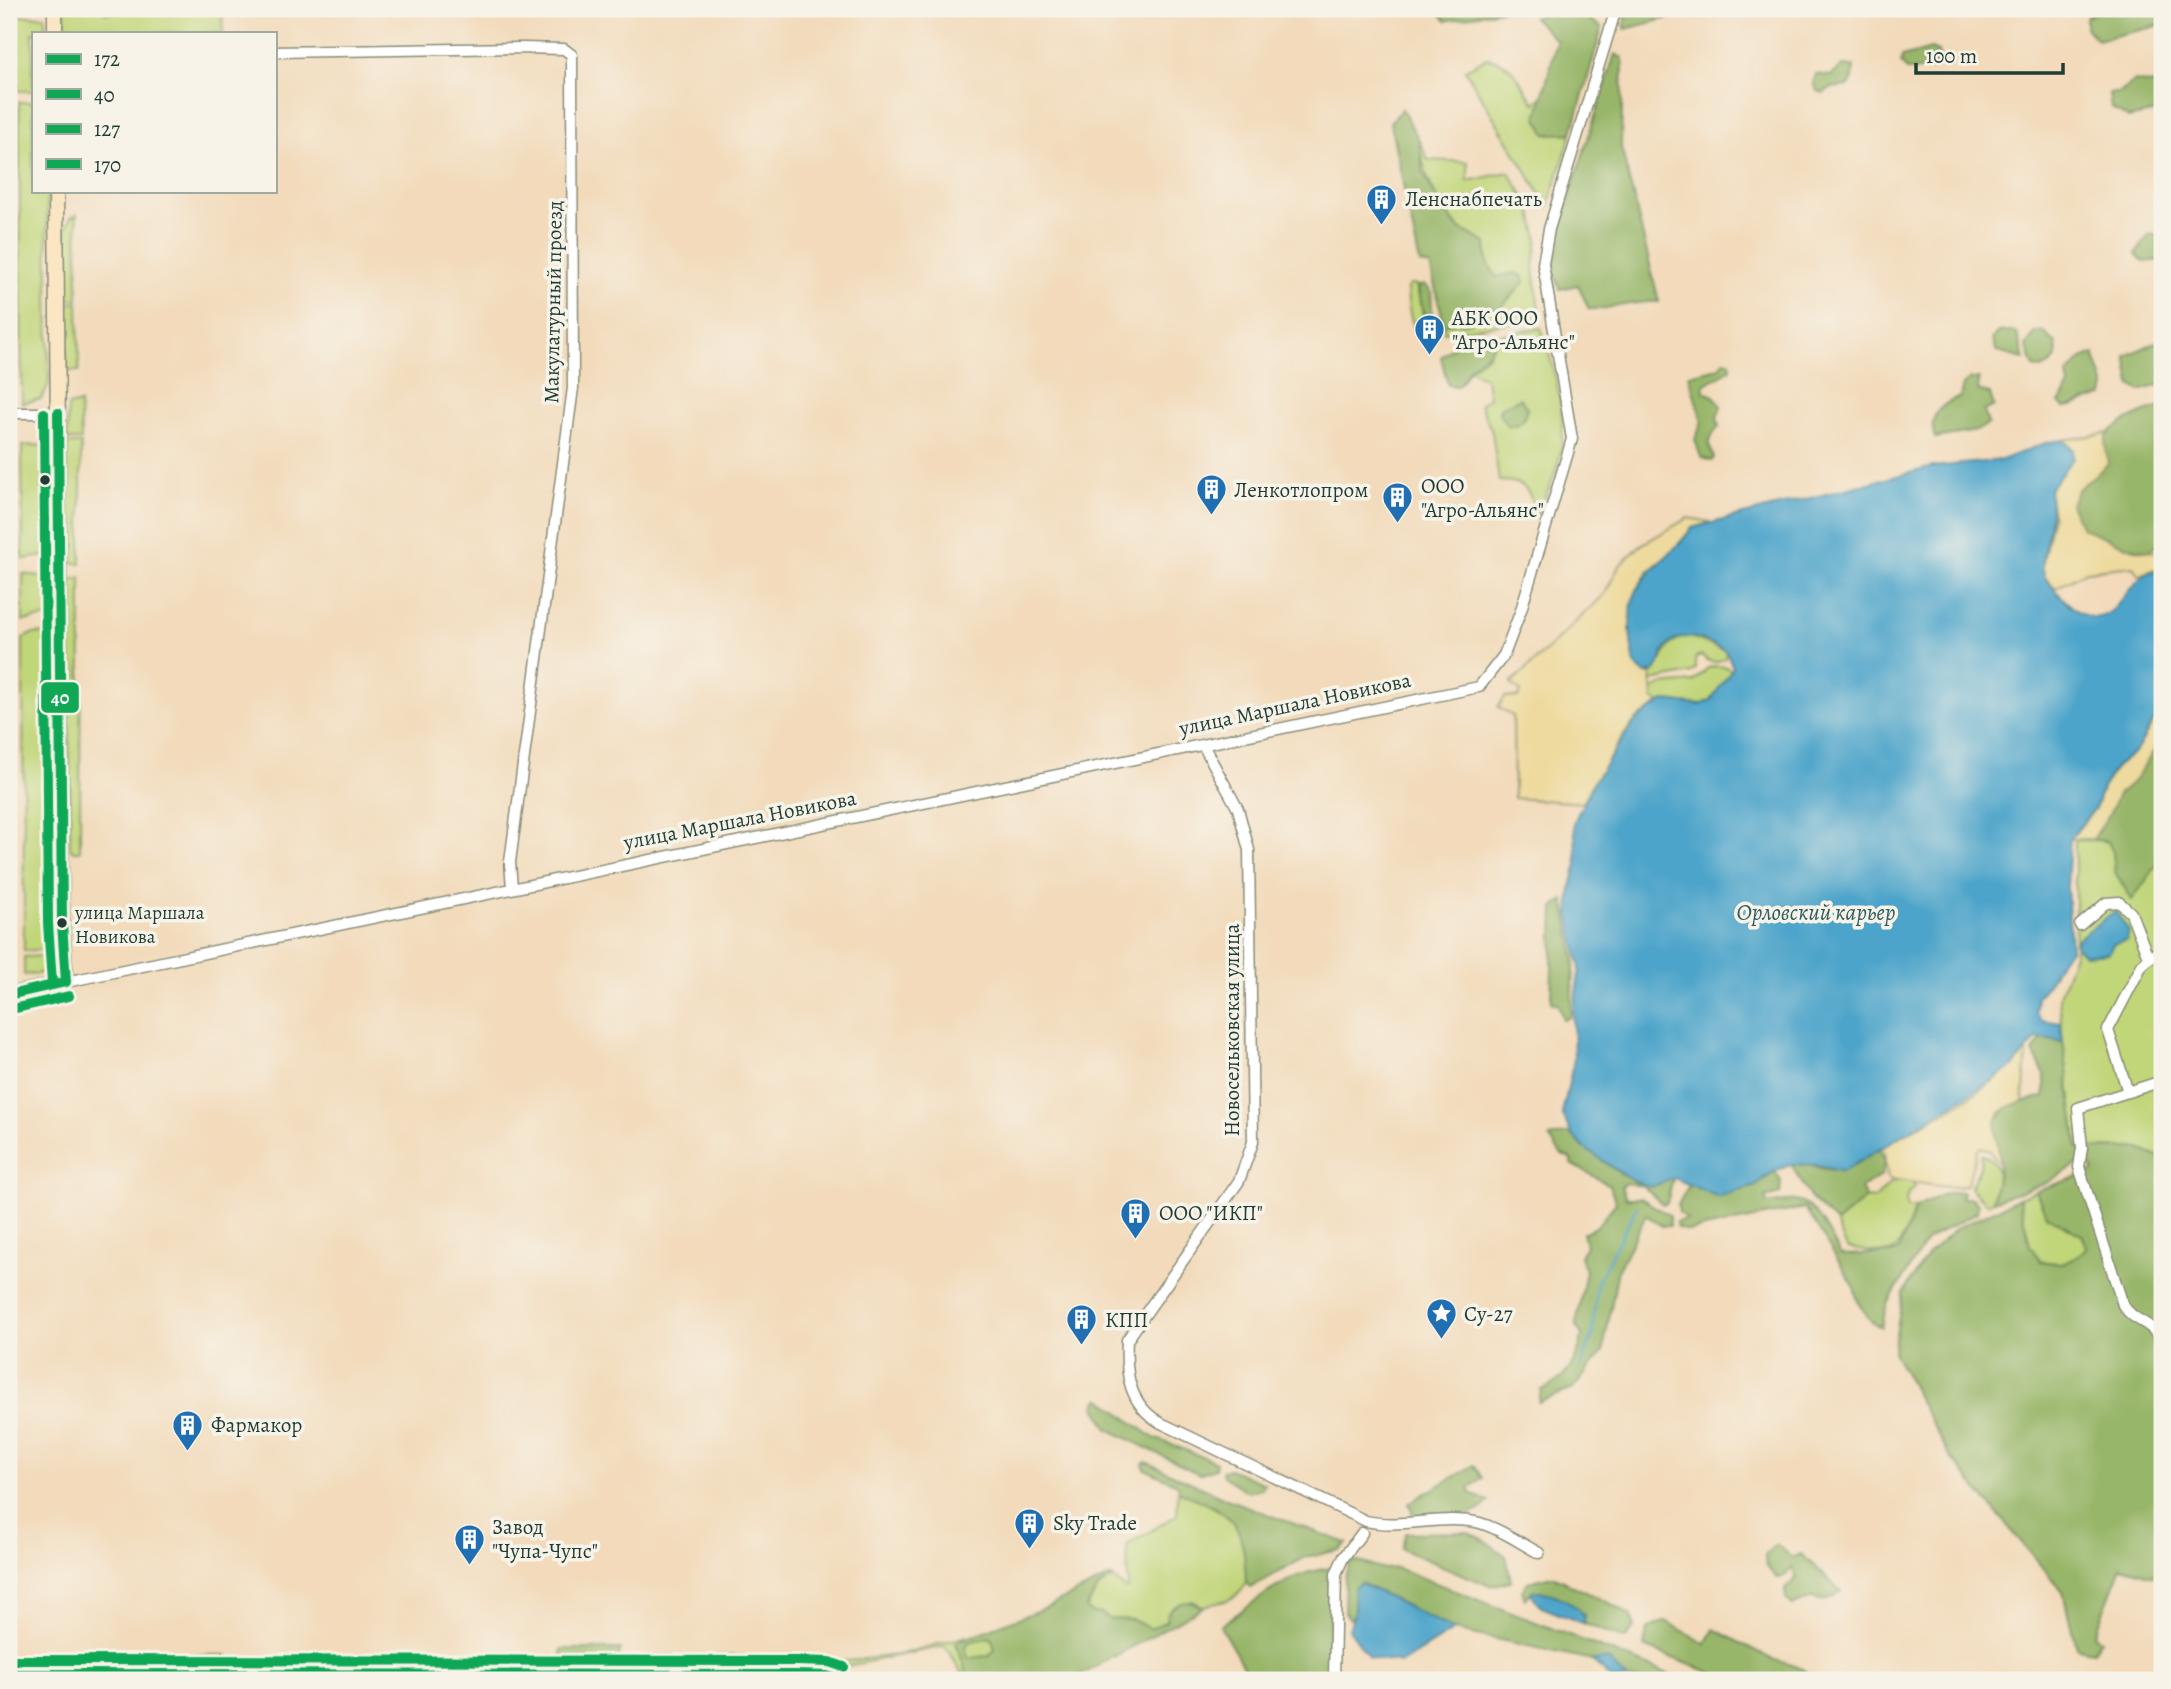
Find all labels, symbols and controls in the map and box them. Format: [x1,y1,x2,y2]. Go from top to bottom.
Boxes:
legend [32,32,276,192]
scale bar [1916,32,2062,76]
text: 100 m [1926,42,1977,70]
text: 172 [94,45,120,73]
text: 40 [94,81,115,109]
text: 127 [94,115,120,143]
text: 170 [94,151,121,179]
building icon: Ленснабпечать [1365,182,1399,226]
place label: Ленснабпечать [1405,185,1542,213]
street label: Макулатурный проезд [537,200,569,404]
place label: АБК ООО "Агро-Альянс" [1451,304,1575,356]
building icon: АБК ООО "Агро-Альянс" [1412,313,1446,357]
place label: ООО "Агро-Альянс" [1421,472,1544,524]
unlabelled marker [38,473,52,487]
building icon: Ленкотлопром [1194,473,1228,517]
place label: Ленкотлопром [1234,476,1368,504]
building icon: ООО "Агро-Альянс" [1381,481,1415,525]
street label: улица Маршала Новикова [1176,666,1414,742]
line badge: 40 [40,681,80,714]
text: 40 [51,685,70,711]
street label: улица Маршала Новикова [620,784,859,856]
water label: Орловский карьер [1737,897,1895,928]
place label: улица Маршала Новикова [74,900,205,950]
marker: улица Маршала Новикова [55,916,69,930]
street label: Новосельковская улица [1218,923,1246,1136]
building icon: ООО "ИКП" [1119,1196,1153,1240]
place label: ООО "ИКП" [1159,1199,1263,1227]
place icon: Су-27 [1424,1297,1458,1341]
place label: Су-27 [1464,1300,1513,1328]
building icon: КПП [1065,1303,1099,1347]
place label: КПП [1105,1306,1148,1334]
building icon: Фармакор [171,1408,205,1452]
place label: Фармакор [211,1411,302,1439]
building icon: Sky Trade [1013,1506,1047,1550]
place label: Sky Trade [1053,1509,1137,1537]
place label: Завод "Чупа-Чупс" [492,1513,598,1565]
building icon: Завод "Чупа-Чупс" [452,1522,486,1566]

